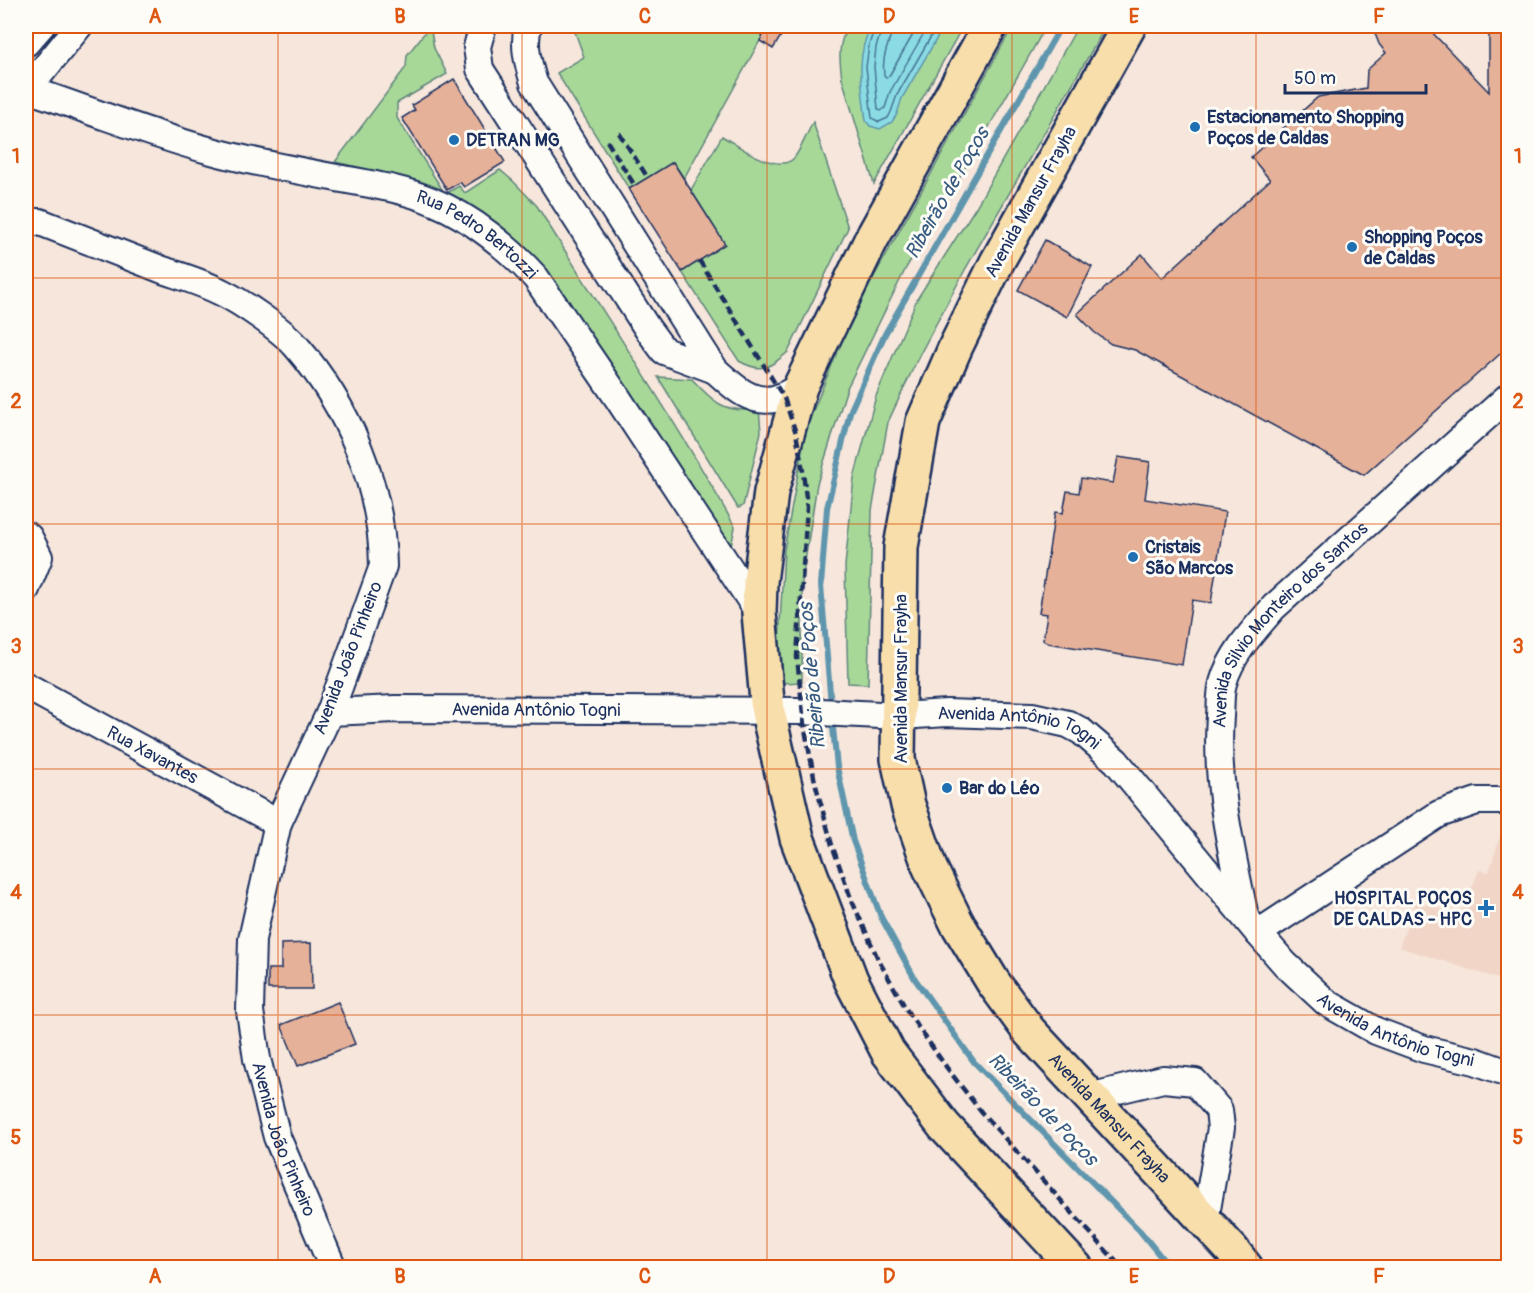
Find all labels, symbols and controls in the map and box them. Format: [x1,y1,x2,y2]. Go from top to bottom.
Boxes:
text: A [149,4,162,29]
text: B [394,4,406,29]
text: C [639,4,651,29]
text: D [883,4,896,29]
text: E [1129,4,1140,29]
text: F [1373,4,1385,29]
scale bar [1285,57,1426,95]
text: 50 m [1294,67,1336,90]
place label: Estacionamento Shopping Poços de Caldas [1207,106,1404,150]
marker: Estacionamento Shopping Poços de Caldas [1188,120,1202,134]
water label: Ribeirão de Poços [899,121,996,263]
street label: Avenida Mansur Frayha [980,122,1082,282]
place label: DETRAN MG [466,129,560,152]
marker: DETRAN MG [447,133,461,147]
text: 1 [12,144,20,169]
text: 1 [1514,144,1522,169]
street label: Rua Pedro Bertozzi [413,185,543,284]
place label: Shopping Poços de Caldas [1364,226,1484,270]
marker: Shopping Poços de Caldas [1345,240,1359,254]
text: 2 [10,389,22,414]
text: 2 [1512,389,1524,414]
street label: Avenida Silvio Monteiro dos Santos [1208,517,1373,729]
place label: Cristais São Marcos [1145,536,1234,580]
marker: Cristais São Marcos [1126,550,1140,564]
street label: Avenida João Pinheiro [308,578,388,738]
street label: Avenida Mansur Frayha [890,594,913,764]
water label: Ribeirão de Poços [793,600,831,750]
text: 3 [10,634,22,659]
text: 3 [1512,634,1524,659]
street label: Avenida Antônio Togni [451,698,620,722]
street label: Avenida Antônio Togni [937,701,1106,754]
street label: Rua Xavantes [103,721,202,789]
place label: Bar do Léo [959,777,1040,800]
marker: Bar do Léo [940,781,954,795]
text: 4 [10,880,22,905]
text: 4 [1512,880,1524,905]
place label: HOSPITAL POÇOS DE CALDAS - HPC [1333,887,1472,931]
marker: HOSPITAL POÇOS DE CALDAS - HPC [1477,899,1495,917]
street label: Avenida Antônio Togni [1312,988,1476,1072]
water label: Ribeirão de Poços [983,1047,1104,1172]
street label: Avenida Mansur Frayha [1043,1048,1176,1188]
street label: Avenida João Pinheiro [247,1059,321,1220]
text: 5 [11,1125,22,1150]
text: 5 [1513,1125,1524,1150]
text: A [149,1264,162,1289]
text: B [394,1264,406,1289]
text: C [639,1264,651,1289]
text: D [883,1264,896,1289]
text: E [1129,1264,1140,1289]
text: F [1373,1264,1385,1289]

